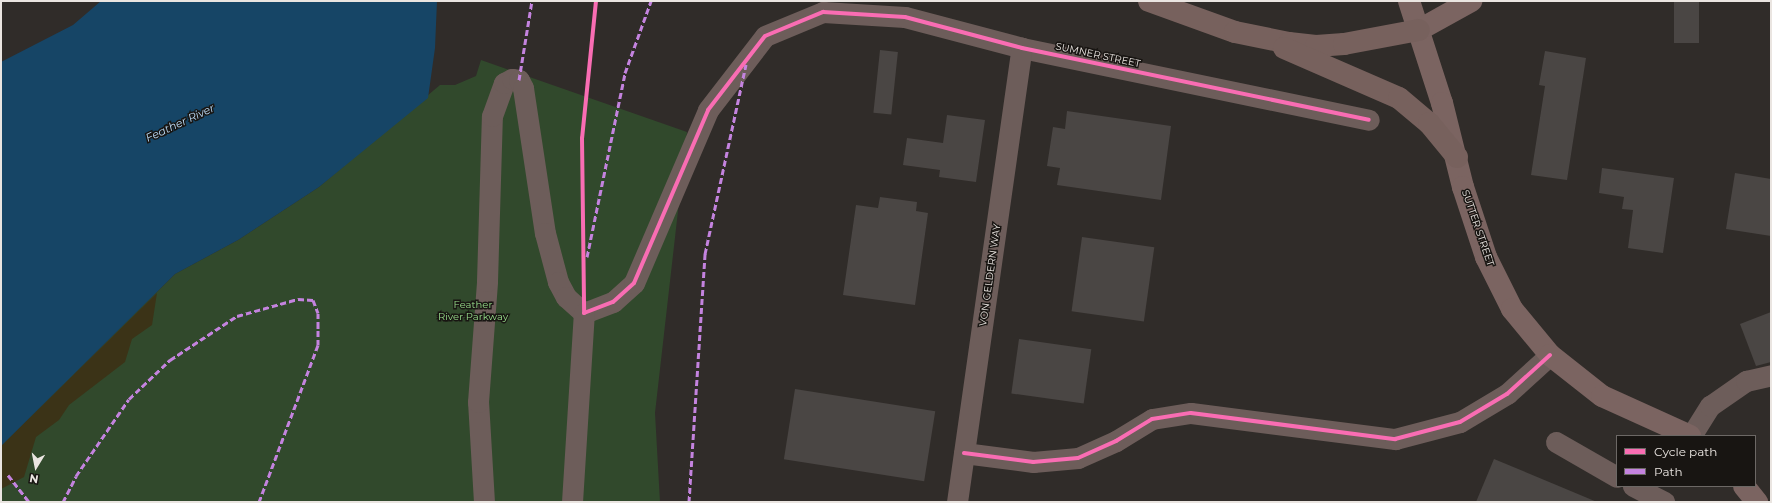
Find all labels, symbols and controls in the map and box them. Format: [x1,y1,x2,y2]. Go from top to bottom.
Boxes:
street label: SUMNER STREET [1054,40,1142,70]
water label: Feather River [143,101,217,145]
street label: SUTTER STREET [1459,188,1497,268]
street label: VON GELDERN WAY [977,223,1003,327]
park label: Feather River Parkway [438,298,508,322]
legend [1616,435,1756,487]
text: Cycle path [1654,444,1717,459]
north arrow [16,447,56,487]
text: Path [1654,464,1683,479]
text: N [28,471,40,486]

